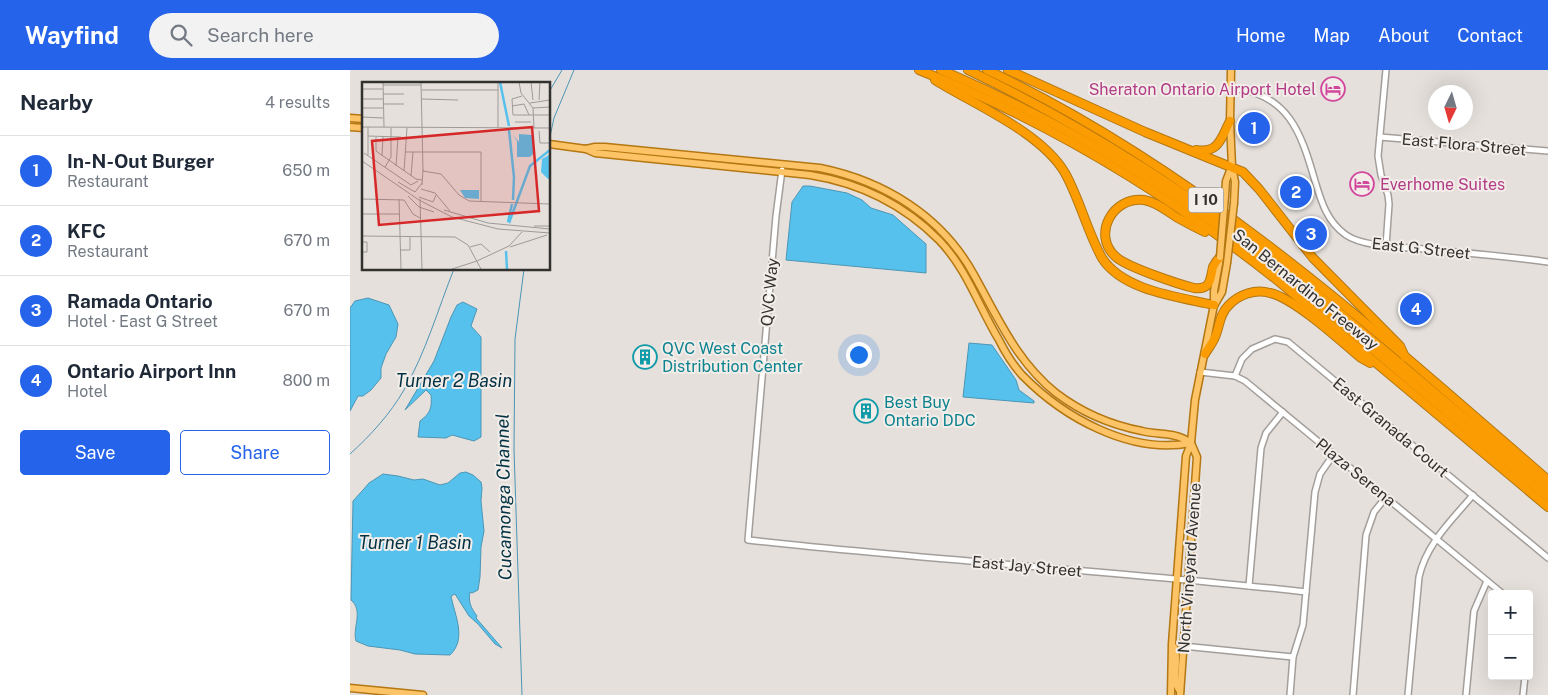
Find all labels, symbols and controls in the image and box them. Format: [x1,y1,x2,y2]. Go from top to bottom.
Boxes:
search box [149,13,499,58]
text: Wayfind [25,21,119,49]
icon: search [167,21,195,49]
text: Search here [207,24,314,46]
text: Home [1236,25,1286,46]
text: Map [1314,25,1350,46]
text: About [1378,25,1429,46]
text: Contact [1457,25,1523,46]
hotel icon: Sheraton Ontario Airport Hotel [1320,76,1346,102]
place label: Sheraton Ontario Airport Hotel [1089,80,1316,99]
inset map [362,82,550,270]
north arrow [1428,85,1473,130]
text: Nearby [20,90,93,115]
text: 4 results [265,93,330,112]
pin: 1 [1238,109,1270,147]
street label: East Flora Street [1401,130,1527,159]
text: In-N-Out Burger [67,150,214,172]
text: 1 [33,161,39,180]
text: 650 m [282,161,330,180]
hotel icon: Everhome Suites [1349,171,1375,197]
text: Restaurant [67,172,149,191]
pin: 2 [1280,173,1312,211]
place label: Everhome Suites [1380,175,1505,194]
road number: I 10 [1188,188,1224,212]
pin: 3 [1295,215,1327,253]
text: KFC [67,220,106,242]
street label: San Bernardino Freeway [1229,225,1383,354]
text: 2 [31,231,41,250]
text: 670 m [284,231,330,250]
street label: East G Street [1371,234,1471,263]
text: Restaurant [67,242,149,261]
street label: QVC Way [757,257,782,327]
text: Ramada Ontario [67,290,213,312]
pin: 4 [1400,290,1432,328]
text: 3 [31,301,41,320]
text: 670 m [284,301,330,320]
text: Hotel · East G Street [67,312,218,331]
place label: QVC West Coast Distribution Center [662,339,803,376]
your location [846,342,872,368]
building icon: QVC West Coast Distribution Center [632,344,658,370]
text: Ontario Airport Inn [67,360,236,382]
water label: Turner 2 Basin [396,370,512,391]
text: 4 [31,371,41,390]
text: 800 m [283,371,330,390]
street label: East Granada Court [1329,373,1452,481]
text: Hotel [67,382,108,401]
place label: Best Buy Ontario DDC [884,393,976,430]
building icon: Best Buy Ontario DDC [853,398,879,424]
water label: Cucamonga Channel [492,413,515,581]
button: Save [20,430,170,475]
button: Share [180,430,330,475]
street label: Plaza Serena [1312,434,1399,510]
street label: North Vineyard Avenue [1174,482,1205,654]
water label: Turner 1 Basin [358,532,472,553]
street label: East Jay Street [971,552,1083,581]
map controls [1488,590,1533,680]
button: + [1488,590,1533,635]
button: − [1488,635,1533,680]

